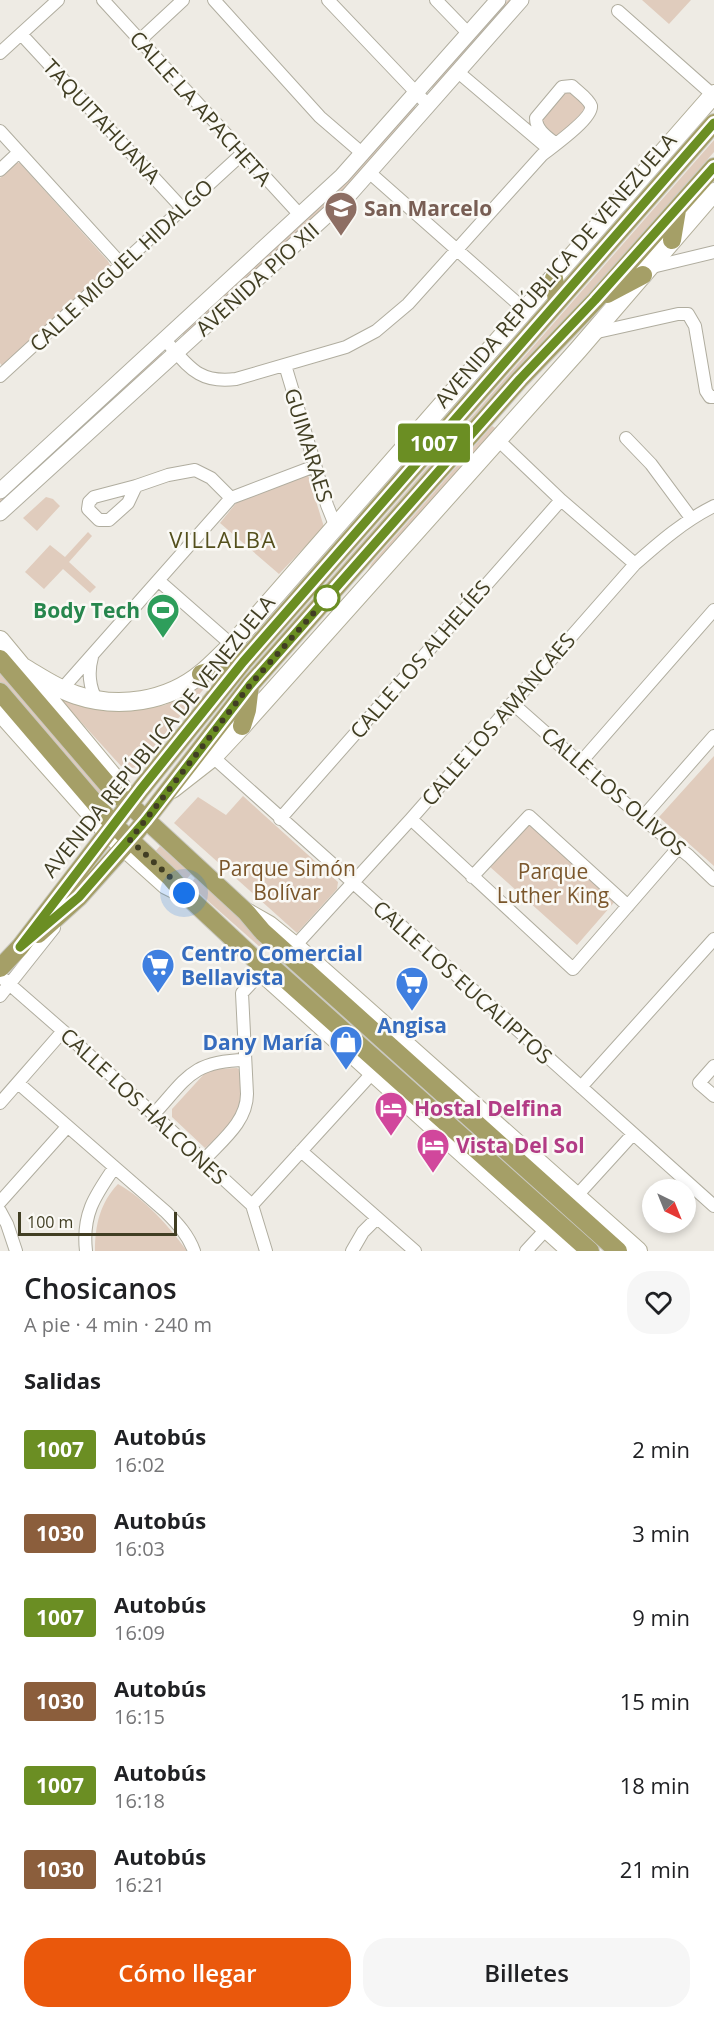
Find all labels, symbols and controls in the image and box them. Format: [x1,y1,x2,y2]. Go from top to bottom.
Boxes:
street label: CALLE LA APACHETA [124,24,279,192]
street label: TAQUITAHUANA [37,53,167,190]
street label: AVENIDA REPÚBLICA DE VENEZUELA [428,126,683,413]
street label: CALLE MIGUEL HIDALGO [23,172,219,358]
school or university icon: San Marcelo [323,190,359,237]
place label: San Marcelo [364,194,492,222]
street label: AVENIDA PIO XII [189,216,325,342]
street label: GUIMARAES [278,384,340,506]
line badge: 1007 [392,424,476,462]
text: 1007 [410,429,458,457]
district label: VILLALBA [169,524,277,554]
street label: CALLE LOS ALHELÍES [343,574,497,744]
unlabelled marker [314,585,340,611]
street label: AVENIDA REPÚBLICA DE VENEZUELA [35,589,281,883]
sports icon: Body Tech [145,592,181,639]
place label: Body Tech [33,596,140,624]
street label: CALLE LOS AMANCAES [415,627,581,811]
street label: CALLE LOS OLIVOS [536,720,692,862]
park label: Parque Simón Bolívar [218,854,356,906]
park label: Parque Luther King [497,857,609,909]
your location [169,878,199,908]
street label: CALLE LOS EUCALIPTOS [367,894,559,1070]
place label: Centro Comercial Bellavista [181,939,363,991]
supermarket icon: Centro Comercial Bellavista [140,947,176,994]
supermarket icon: Angisa [394,965,430,1012]
place label: Angisa [377,1011,447,1039]
street label: CALLE LOS HALCONES [55,1021,233,1191]
shop icon: Dany María [328,1024,364,1071]
place label: Dany María [202,1028,323,1056]
hotel icon: Hostal Delfina [373,1090,409,1137]
place label: Hostal Delfina [414,1094,563,1122]
hotel icon: Vista Del Sol [415,1127,451,1174]
place label: Vista Del Sol [456,1131,585,1159]
north arrow [642,1179,696,1233]
map controls [642,1179,696,1233]
scale bar [18,1209,177,1236]
text: 100 m [27,1211,73,1233]
text: Chosicanos [24,1269,177,1307]
button: heart [627,1271,690,1334]
text: A pie · 4 min · 240 m [24,1311,212,1338]
text: Salidas [24,1365,101,1395]
text: Autobús [114,1421,206,1451]
text: 2 min [632,1434,690,1464]
text: 1007 [36,1435,84,1463]
text: 16:02 [114,1451,165,1478]
text: Autobús [114,1505,206,1535]
text: 3 min [632,1518,690,1548]
text: 1030 [36,1519,84,1547]
text: 16:03 [114,1535,165,1562]
text: Autobús [114,1589,206,1619]
text: 9 min [632,1602,690,1632]
text: 1007 [36,1603,84,1631]
text: 16:09 [114,1619,165,1646]
text: Autobús [114,1673,206,1703]
text: 15 min [620,1686,690,1716]
text: 1030 [36,1687,84,1715]
text: 16:15 [114,1703,165,1730]
text: Autobús [114,1757,206,1787]
text: 18 min [620,1770,690,1800]
text: 1007 [36,1771,84,1799]
text: 16:18 [114,1787,165,1814]
text: Autobús [114,1841,206,1871]
text: 21 min [620,1854,690,1884]
text: 1030 [36,1855,84,1883]
text: 16:21 [114,1871,165,1898]
button: Cómo llegar [24,1938,351,2007]
button: Billetes [363,1938,690,2007]

